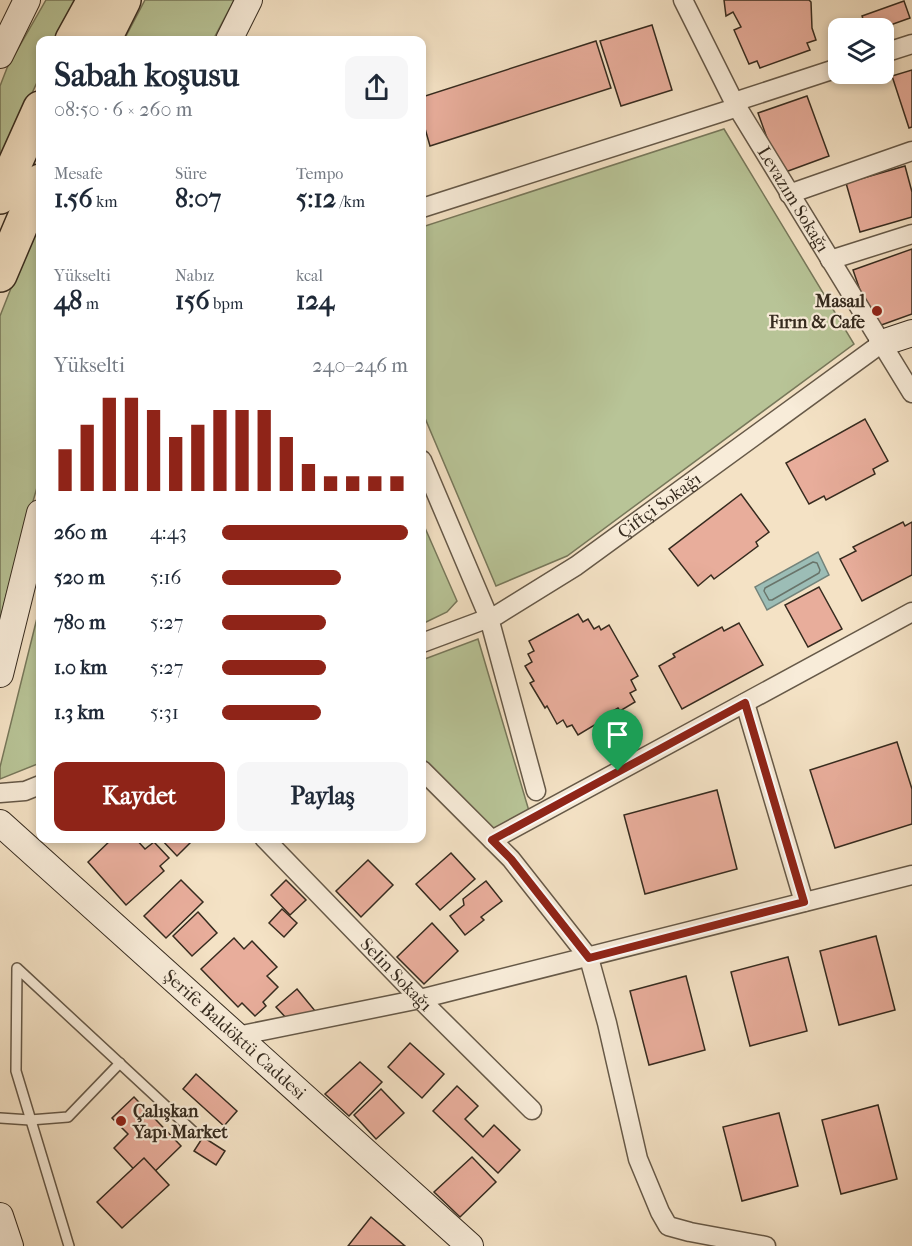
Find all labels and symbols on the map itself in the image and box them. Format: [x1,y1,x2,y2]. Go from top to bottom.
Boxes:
street label: Levazım Sokağı [753,143,834,257]
place label: Masaıl Fırın & Cafe [768,291,866,333]
marker: Masaıl Fırın & Cafe [870,304,884,318]
street label: Çiftçi Sokağı [614,468,706,544]
pin [592,709,643,771]
street label: Selin Sokağı [356,934,436,1016]
street label: Şerife Baldöktü Caddesi [159,965,310,1105]
place label: Çalışkan Yapı Market [132,1101,228,1143]
marker: Çalışkan Yapı Market [114,1114,128,1128]

